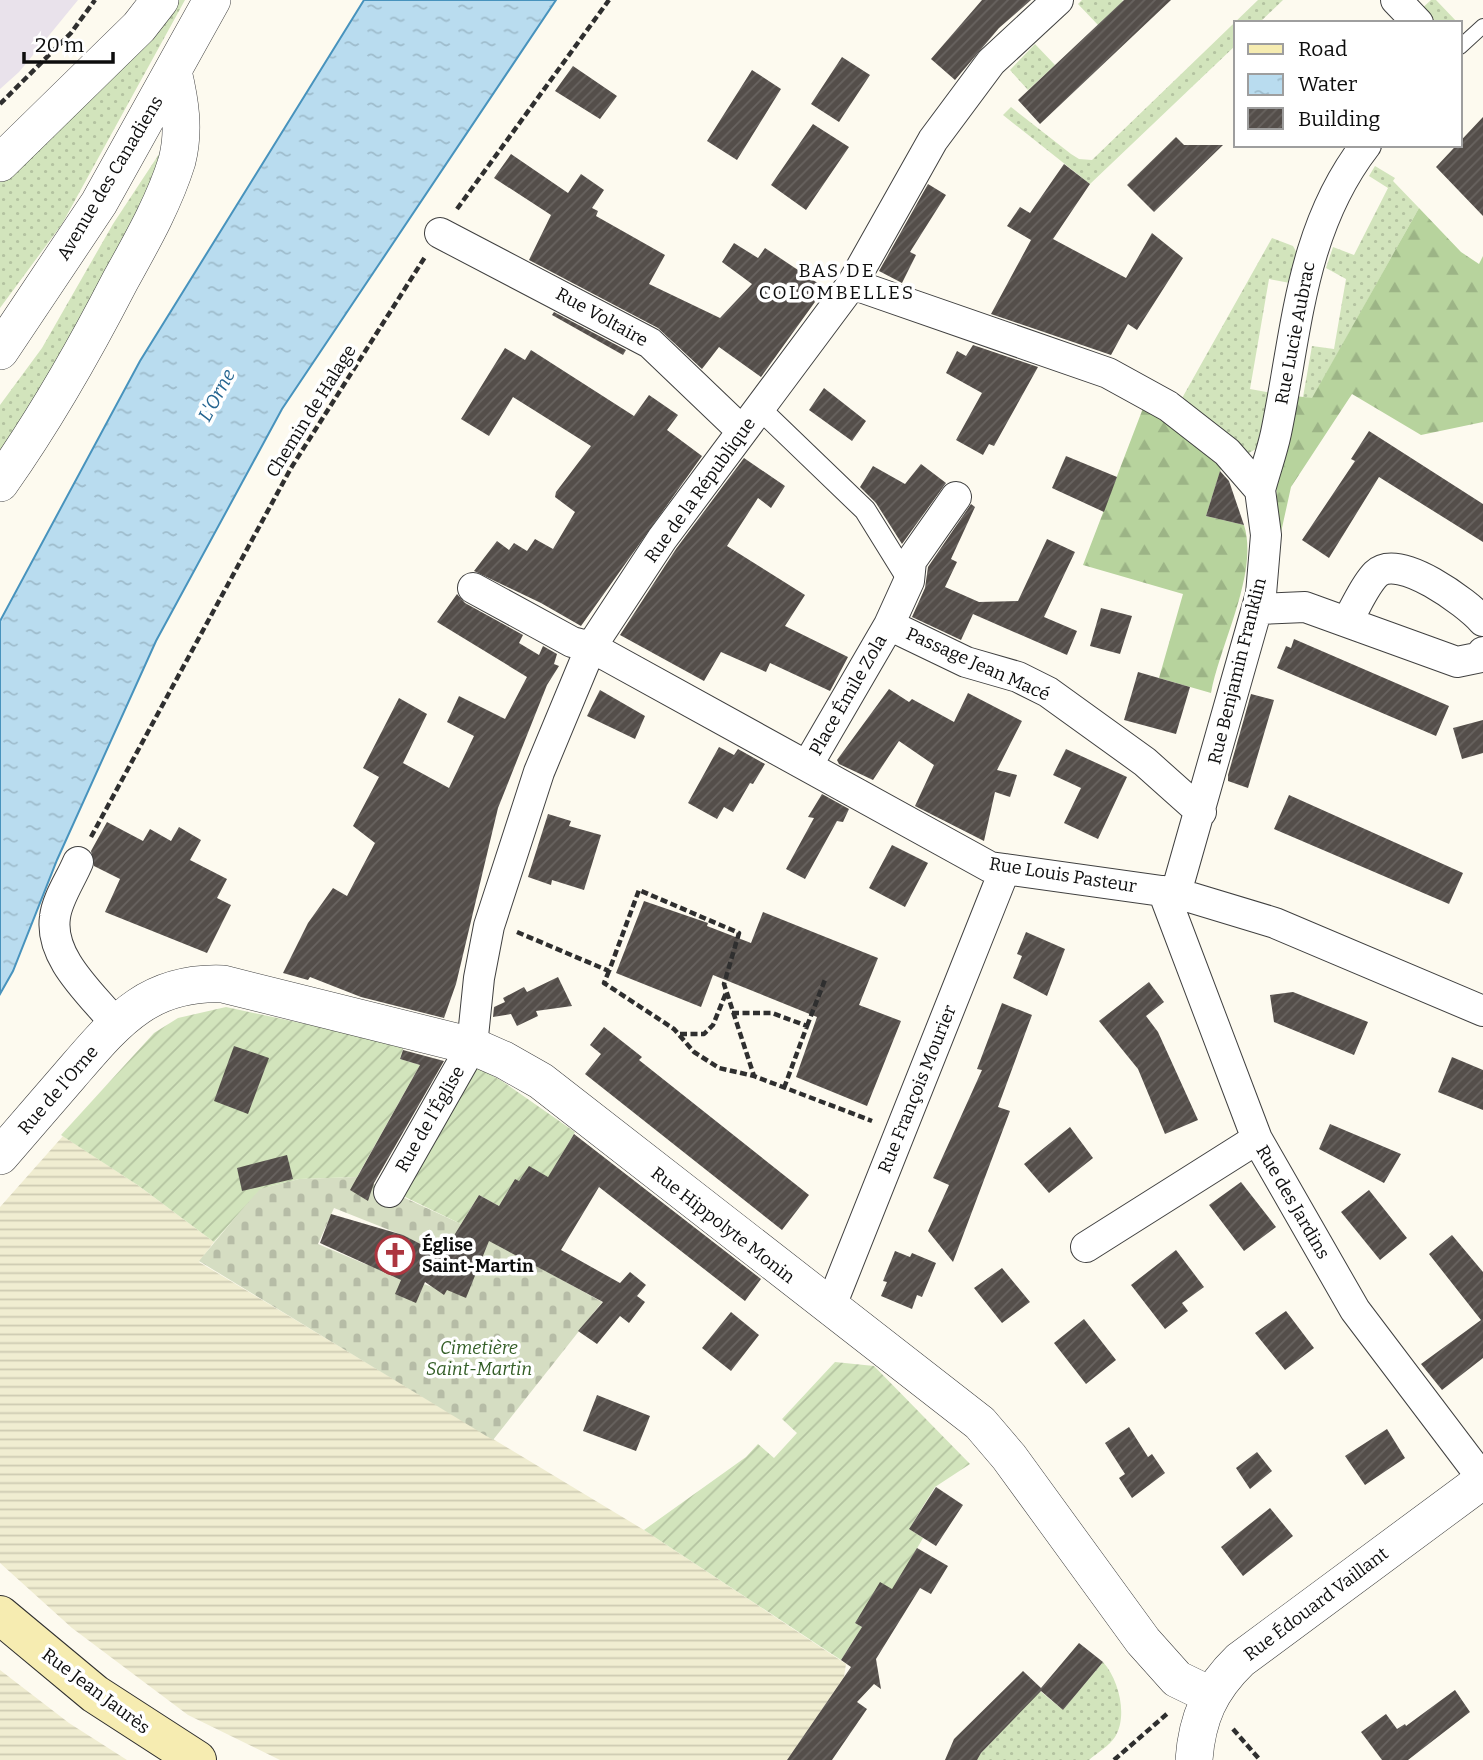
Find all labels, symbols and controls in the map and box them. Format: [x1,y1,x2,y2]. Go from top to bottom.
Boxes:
scale bar [24,21,114,65]
legend [1234,21,1462,147]
text: 20 m [35,32,84,58]
text: Road [1298,36,1347,62]
text: Water [1298,71,1357,97]
street label: Avenue des Canadiens [52,92,168,264]
text: Building [1298,106,1381,132]
district label: BAS DE COLOMBELLES [759,259,915,304]
street label: Rue Lucie Aubrac [1270,260,1320,406]
street label: Rue Voltaire [552,283,652,351]
street label: Chemin de Halage [261,341,361,481]
water label: L'Orne [193,365,240,425]
street label: Rue de la République [640,413,760,567]
street label: Rue Benjamin Franklin [1203,575,1271,766]
street label: Passage Jean Macé [903,622,1053,706]
street label: Place Émile Zola [804,630,892,759]
street label: Rue Louis Pasteur [988,852,1138,898]
street label: Rue François Mourier [873,1002,961,1176]
street label: Rue de l'Orne [13,1041,103,1139]
street label: Rue de l'Église [390,1061,469,1176]
street label: Rue des Jardins [1252,1141,1334,1263]
street label: Rue Hippolyte Monin [647,1162,800,1288]
place label: Église Saint-Martin [422,1233,534,1277]
church icon: Église Saint-Martin [374,1234,416,1276]
park label: Cimetière Saint-Martin [426,1337,532,1380]
street label: Rue Édouard Vaillant [1239,1541,1393,1665]
street label: Rue Jean Jaurès [38,1643,154,1739]

